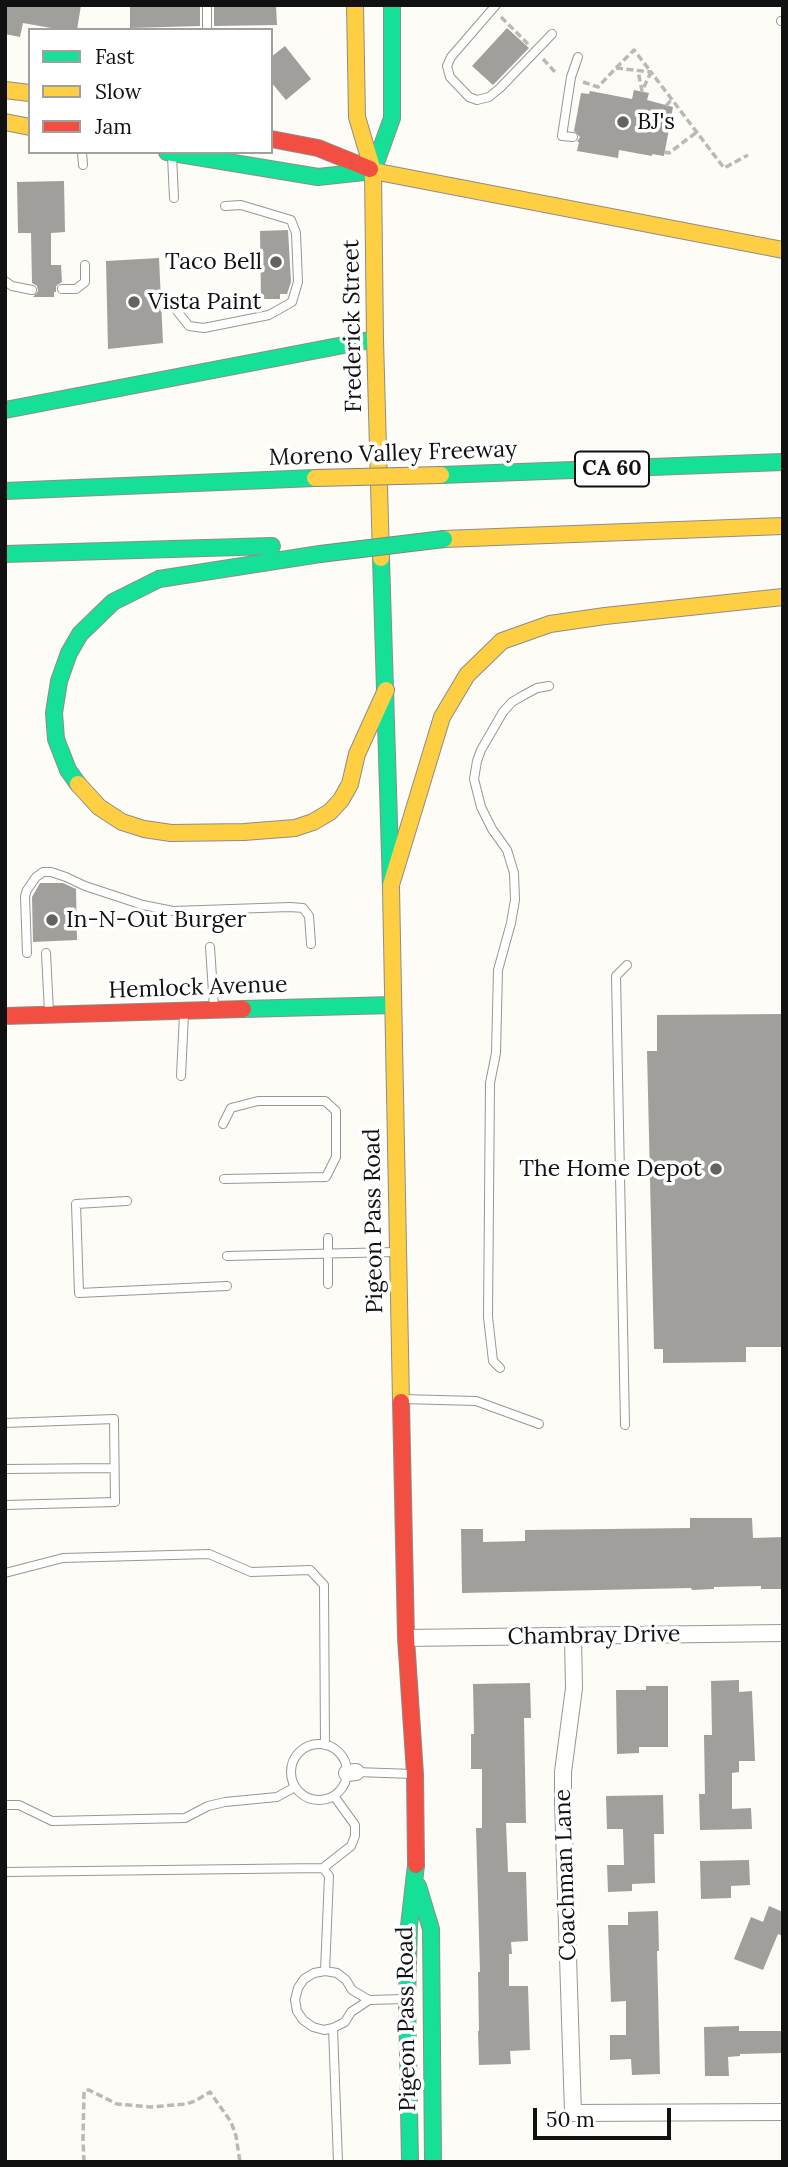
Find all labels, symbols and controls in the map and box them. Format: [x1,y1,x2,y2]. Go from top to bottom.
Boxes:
legend [28,28,273,154]
text: Fast [95,43,134,70]
text: Slow [95,78,142,105]
place label: BJ's [637,108,675,136]
text: Jam [95,113,132,140]
marker: BJ's [615,114,631,130]
street label: Frederick Street [338,239,368,413]
place label: Taco Bell [165,248,262,276]
marker: Taco Bell [268,254,284,270]
place label: Vista Paint [148,288,261,316]
marker: Vista Paint [126,294,142,310]
street label: Moreno Valley Freeway [268,436,518,472]
road number: CA 60 [575,452,649,486]
place label: In-N-Out Burger [66,906,247,934]
marker: In-N-Out Burger [44,912,60,928]
street label: Hemlock Avenue [108,971,288,1005]
street label: Pigeon Pass Road [359,1128,389,1314]
place label: The Home Depot [519,1155,702,1183]
marker: The Home Depot [708,1161,724,1177]
street label: Chambray Drive [507,1621,681,1651]
street label: Coachman Lane [549,1789,583,1961]
street label: Pigeon Pass Road [392,1926,422,2112]
scale bar [536,2094,674,2138]
text: 50 m [546,2106,595,2133]

